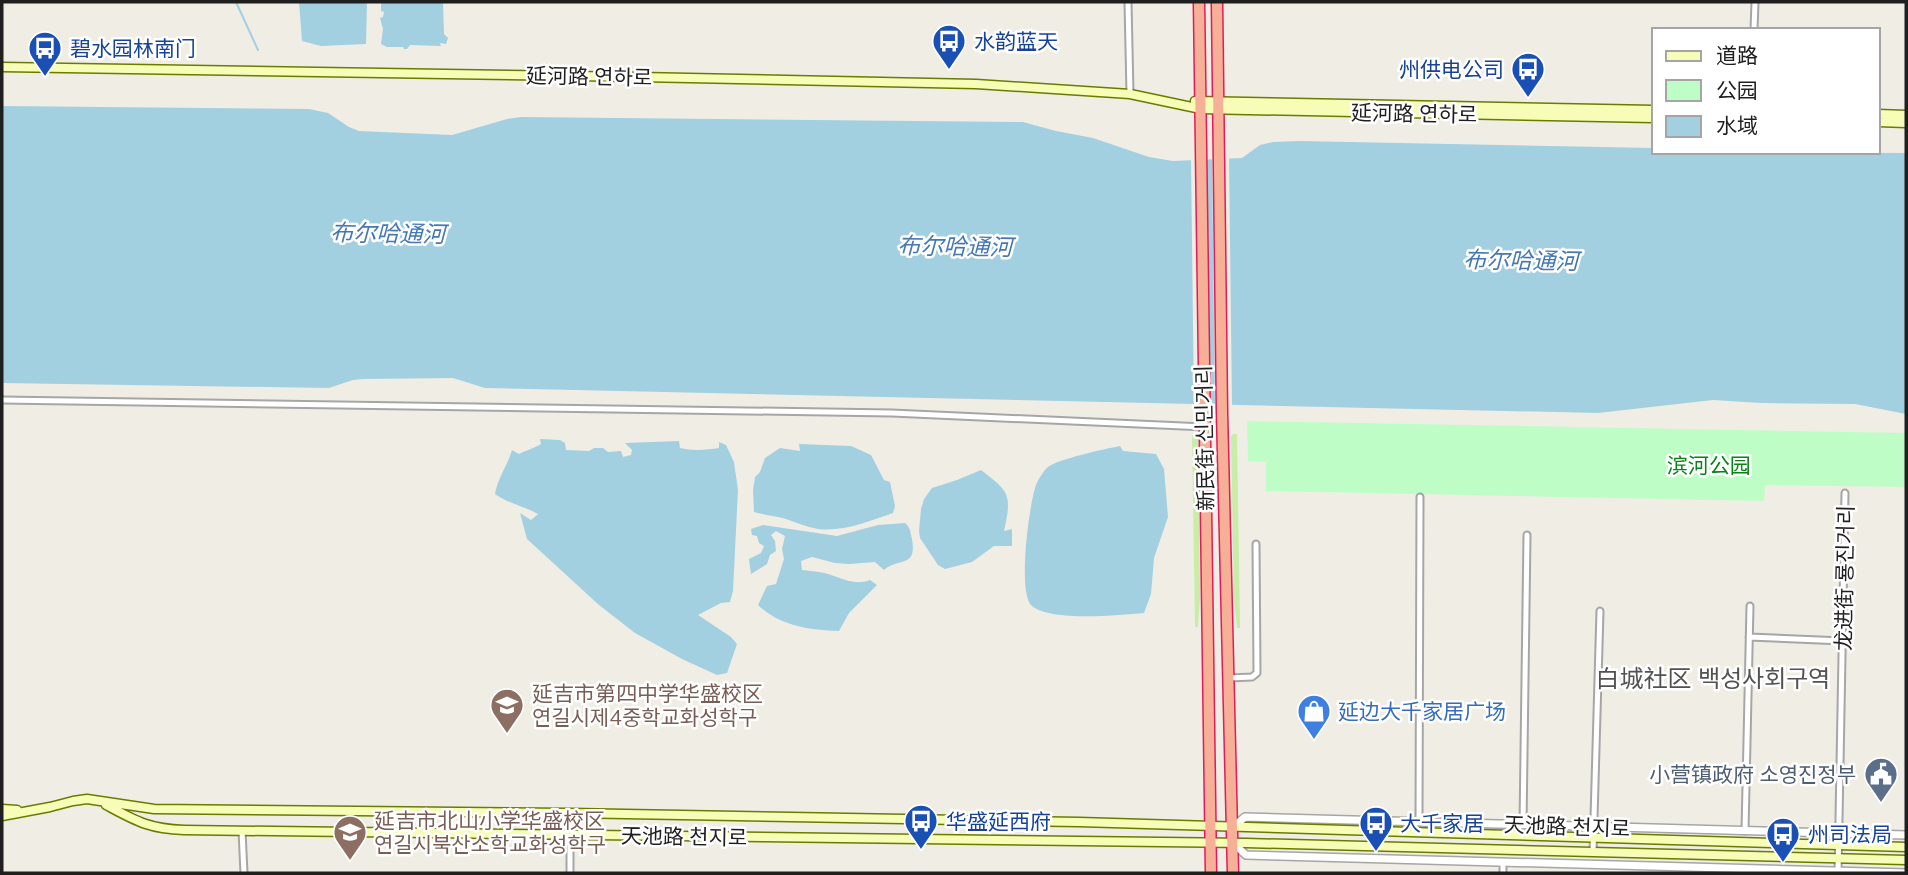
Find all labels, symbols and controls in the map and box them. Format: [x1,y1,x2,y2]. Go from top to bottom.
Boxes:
bus stop icon: 水韵蓝天 [930,22,968,71]
place label: 水韵蓝天 [974,28,1058,54]
legend [1652,28,1880,154]
bus stop icon: 碧水园林南门 [26,29,64,78]
place label: 碧水园林南门 [70,35,196,61]
text: 道路 [1716,42,1758,68]
bus stop icon: 州供电公司 [1509,50,1547,99]
place label: 州供电公司 [1399,56,1504,82]
street label: 延河路 연하로 [526,62,652,90]
text: 公园 [1716,77,1758,103]
street label: 延河路 연하로 [1351,99,1477,127]
text: 水域 [1716,112,1758,138]
water label: 布尔哈通河 [330,217,450,249]
water label: 布尔哈通河 [897,230,1017,262]
water label: 布尔哈通河 [1463,244,1583,276]
street label: 新民街 신민거리 [1190,365,1218,511]
park label: 滨河公园 [1667,452,1751,478]
street label: 龙进街 룡진거리 [1830,505,1858,651]
district label: 白城社区 백성사회구역 [1596,663,1830,693]
place label: 延吉市第四中学华盛校区 연길시제4중학교화성학구 [532,680,763,730]
school or university icon: 延吉市第四中学华盛校区 연길시제4중학교화성학구 [488,686,526,735]
shop icon: 延边大千家居广场 [1295,692,1333,741]
place label: 延边大千家居广场 [1338,698,1506,724]
public building icon: 小营镇政府 소영진정부 [1862,755,1900,804]
place label: 小营镇政府 소영진정부 [1649,761,1856,787]
bus stop icon: 华盛延西府 [902,802,940,851]
bus stop icon: 大千家居 [1357,804,1395,853]
place label: 延吉市北山小学华盛校区 연길시북산소학교화성학구 [374,807,606,857]
place label: 华盛延西府 [946,808,1051,834]
place label: 大千家居 [1400,810,1484,836]
street label: 天池路 천지로 [1503,811,1631,841]
school or university icon: 延吉市北山小学华盛校区 연길시북산소학교화성학구 [331,813,369,862]
bus stop icon: 州司法局 [1764,815,1802,864]
place label: 州司法局 [1808,821,1892,847]
street label: 天池路 천지로 [621,822,747,850]

